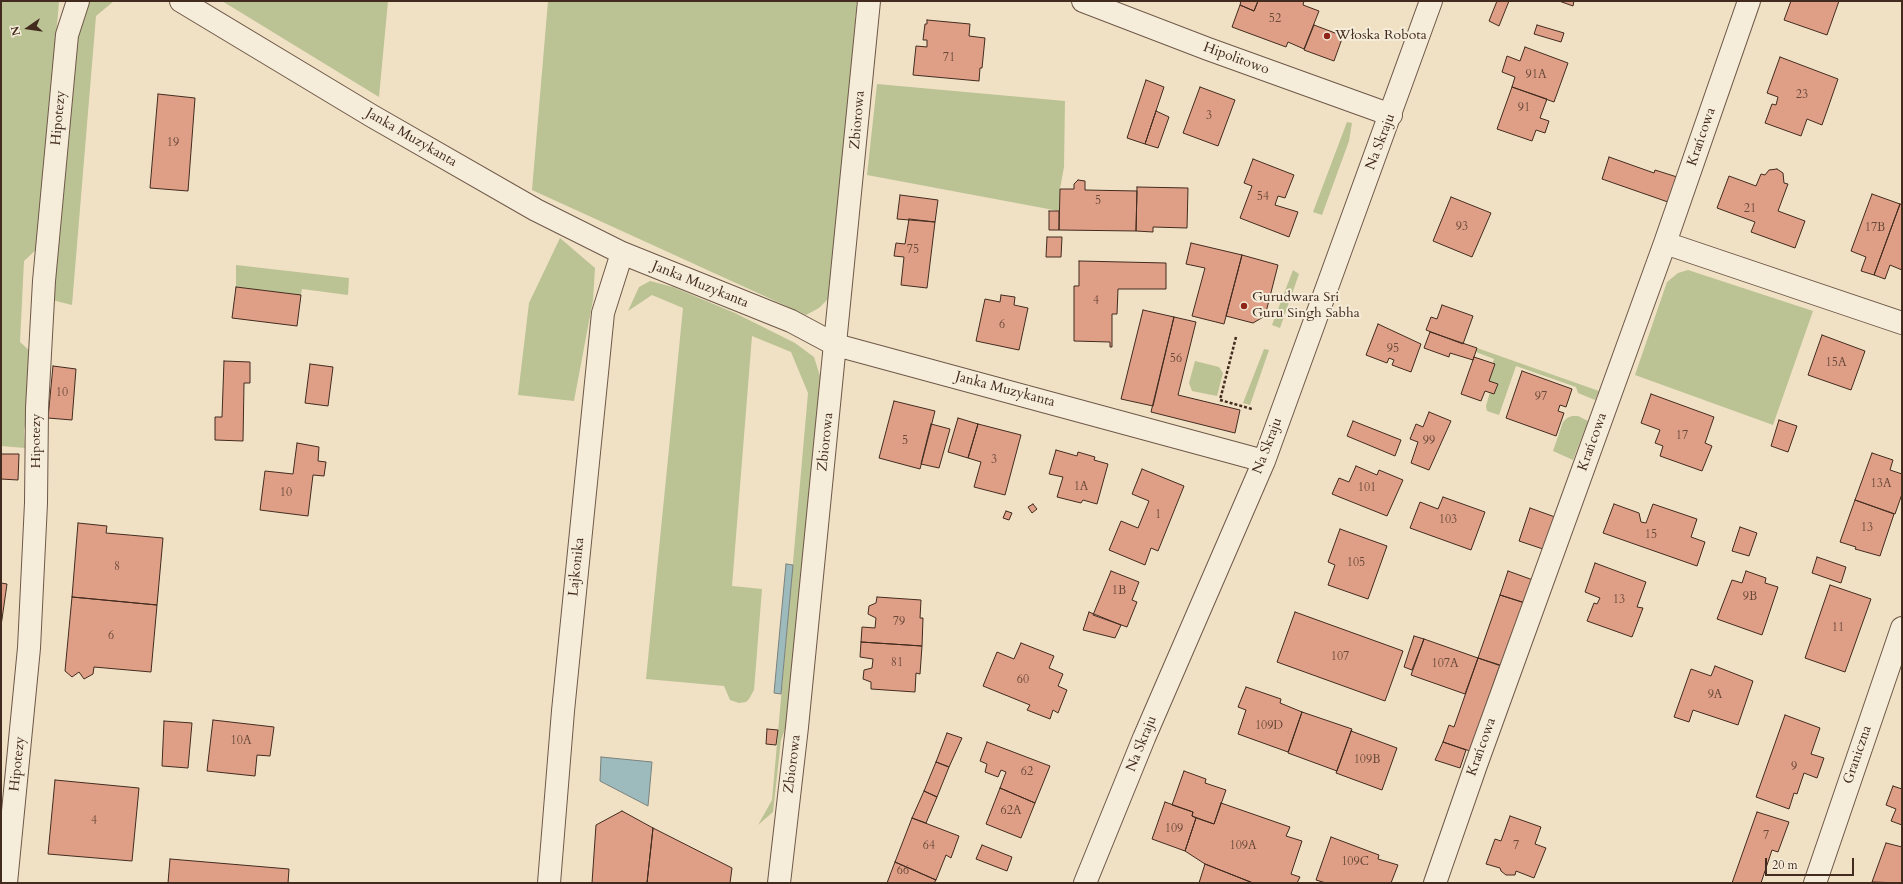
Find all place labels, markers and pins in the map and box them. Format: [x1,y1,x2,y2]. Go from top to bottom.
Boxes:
place label: Włoska Robota [1335,28,1427,44]
marker: Włoska Robota [1322,31,1332,41]
place label: Gurudwara Sri Guru Singh Sabha [1252,290,1360,322]
marker: Gurudwara Sri Guru Singh Sabha [1239,301,1249,311]

